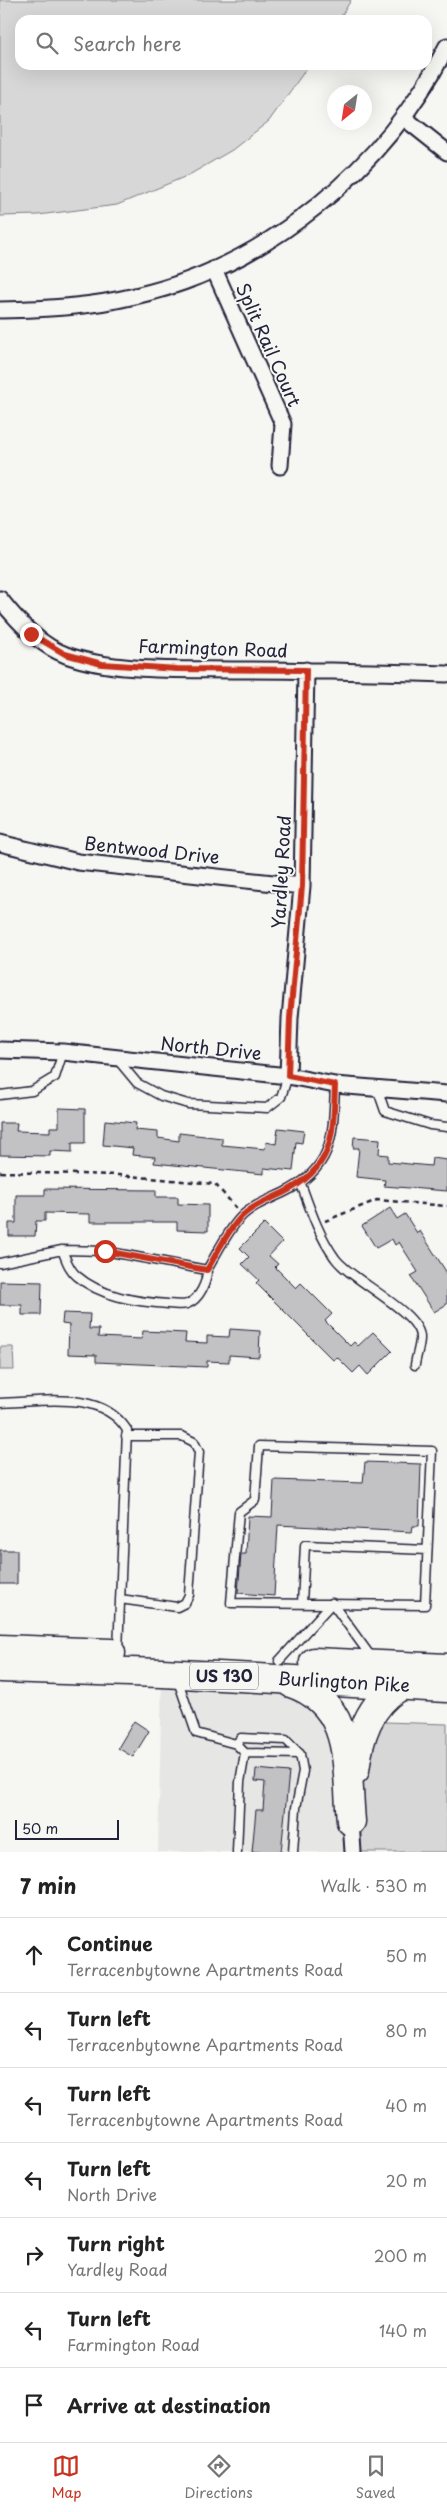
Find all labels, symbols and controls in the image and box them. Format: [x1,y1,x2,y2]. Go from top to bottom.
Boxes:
search box [15,15,432,70]
icon: search [33,29,61,57]
text: Search here [73,29,182,57]
north arrow [327,85,372,130]
street label: Split Rail Court [230,278,309,411]
route end [20,623,43,646]
street label: Farmington Road [138,631,288,664]
street label: Yardley Road [264,815,297,929]
street label: Bentwood Drive [83,829,221,870]
street label: North Drive [159,1029,263,1066]
route start [94,1240,117,1263]
road number: US 130 [190,1662,258,1690]
street label: Burlington Pike [277,1664,411,1698]
scale bar [15,1817,119,1840]
text: 50 m [22,1818,58,1839]
text: 7 min [20,1869,76,1901]
text: Walk · 530 m [320,1873,427,1897]
text: Continue [67,1929,153,1957]
icon: ahead [20,1941,48,1969]
text: 50 m [386,1943,427,1967]
text: Terracenbytowne Apartments Road [67,1957,343,1981]
text: Turn left [67,2004,151,2032]
icon: left [20,2016,48,2044]
text: 80 m [385,2018,427,2042]
text: Terracenbytowne Apartments Road [67,2032,343,2056]
text: Turn left [67,2079,151,2107]
icon: left [20,2091,48,2119]
text: 40 m [385,2093,427,2117]
text: Terracenbytowne Apartments Road [67,2107,343,2131]
text: Turn left [67,2154,151,2182]
icon: left [20,2166,48,2194]
text: 20 m [386,2168,427,2192]
text: North Drive [67,2182,157,2206]
text: Turn right [67,2229,165,2257]
icon: right [20,2241,48,2269]
text: 200 m [374,2243,427,2267]
text: Yardley Road [67,2257,168,2281]
text: Turn left [67,2304,151,2332]
icon: left [20,2316,48,2344]
text: 140 m [379,2318,427,2342]
text: Farmington Road [67,2332,200,2356]
icon: arrive [20,2391,48,2419]
text: Arrive at destination [67,2391,271,2419]
tab: Map [52,2452,81,2503]
tab: Directions [185,2452,253,2503]
tab: Saved [356,2452,395,2503]

